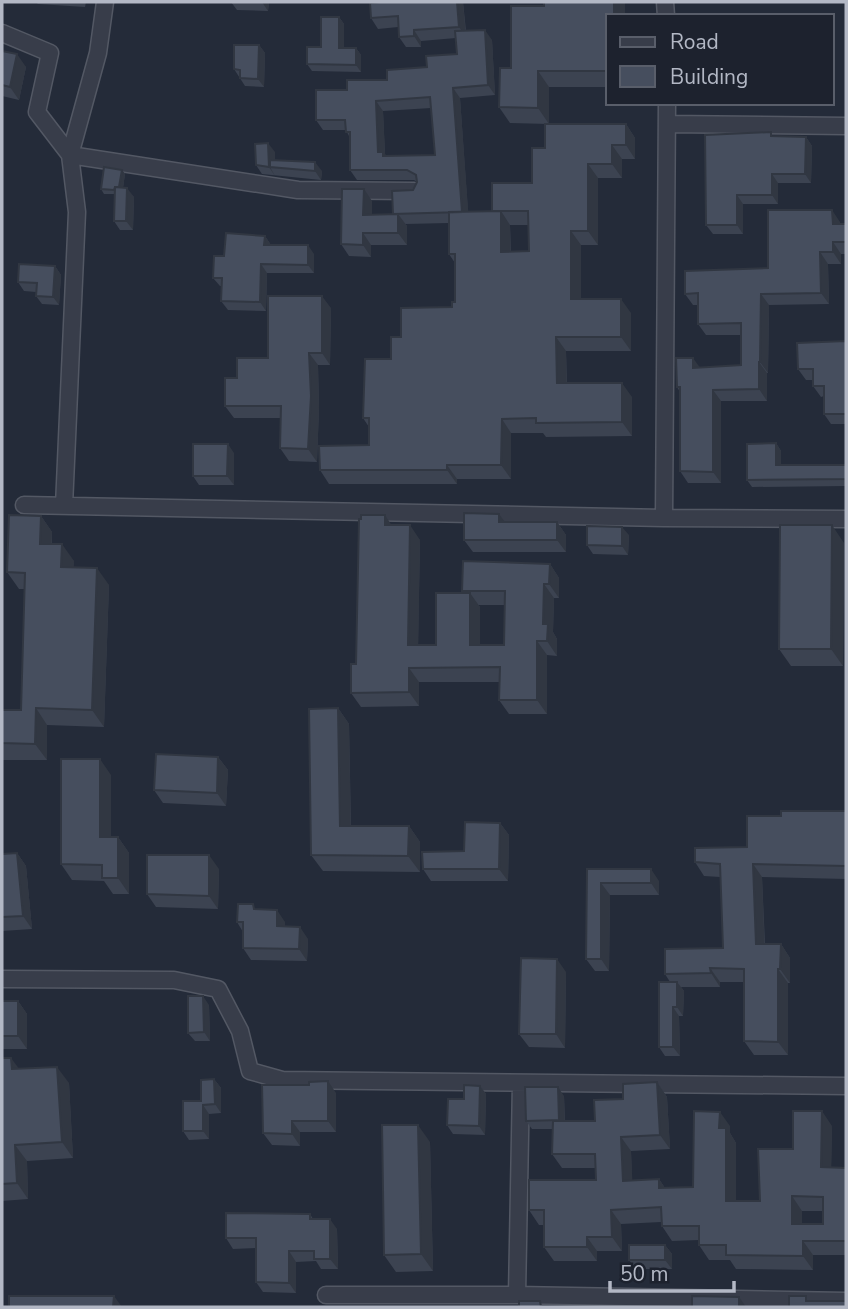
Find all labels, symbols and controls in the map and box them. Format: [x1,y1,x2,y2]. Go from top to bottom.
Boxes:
legend [606,14,834,105]
text: Road [670,28,719,56]
text: Building [670,63,748,91]
scale bar [610,1250,734,1294]
text: 50 m [620,1260,669,1288]

